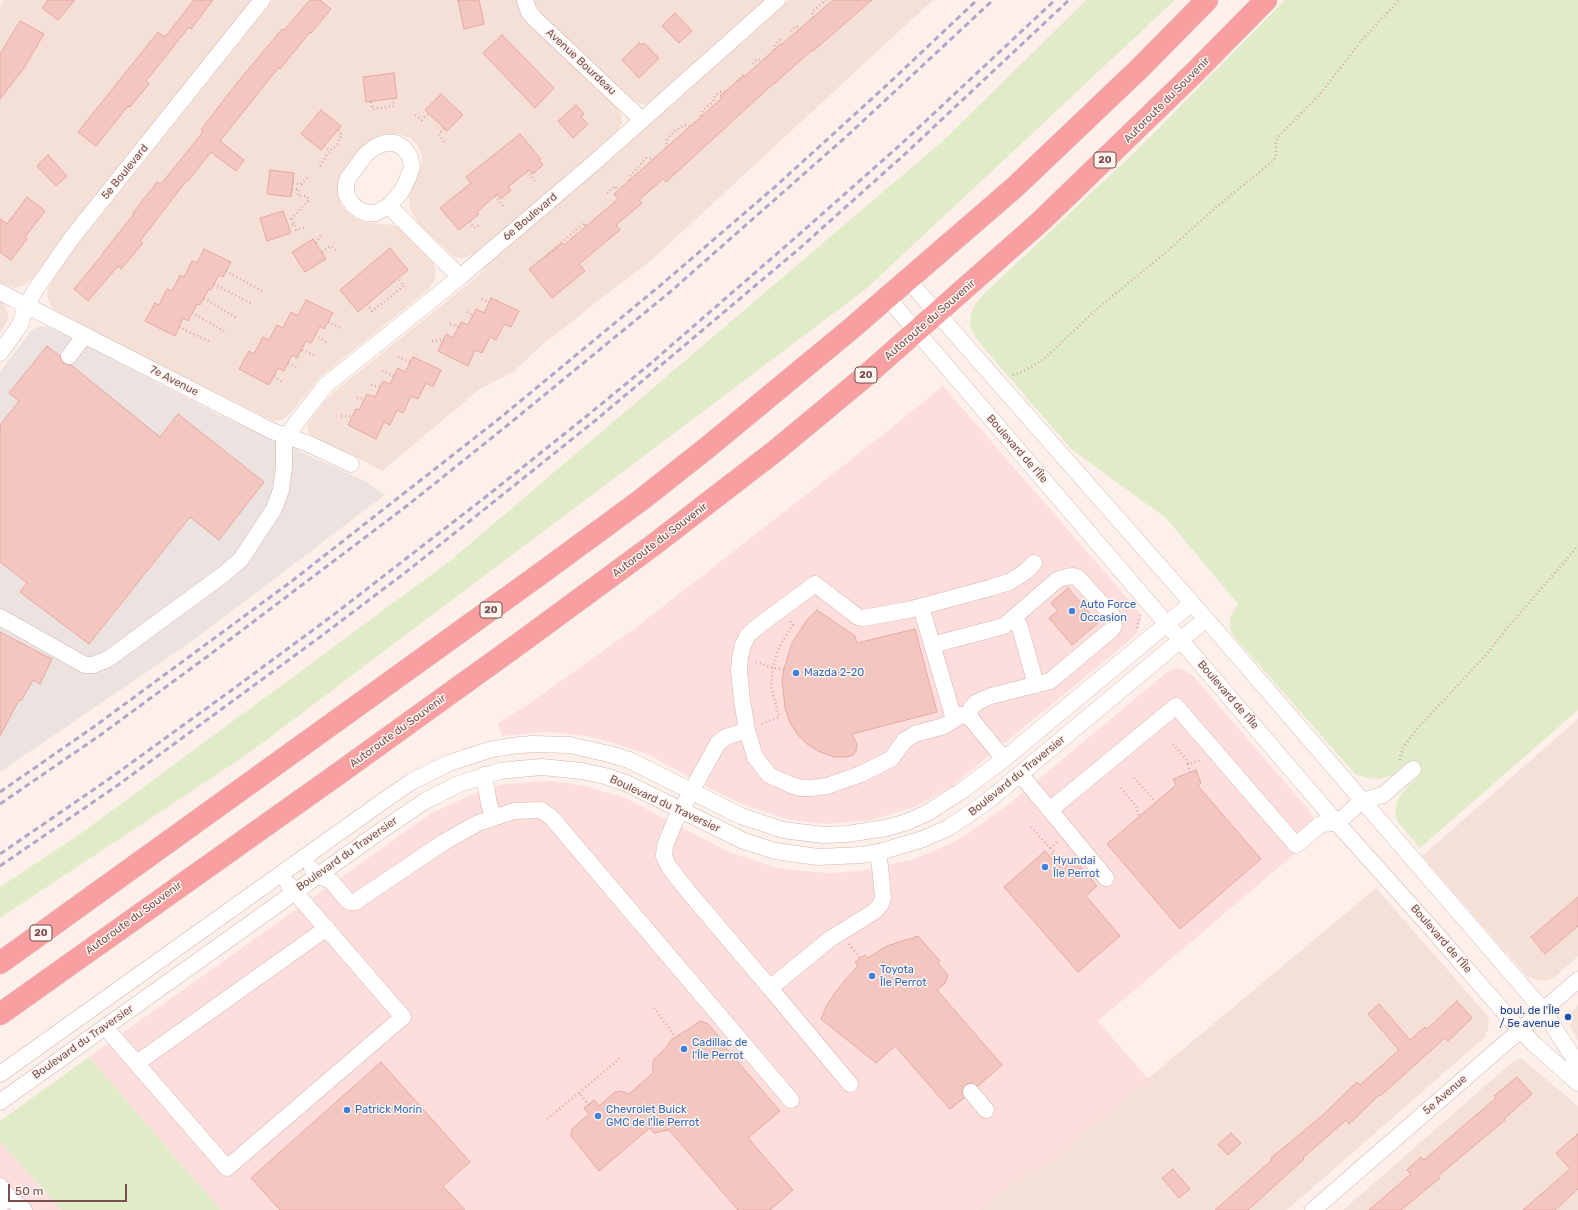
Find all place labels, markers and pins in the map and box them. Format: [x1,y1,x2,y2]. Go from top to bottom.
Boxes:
place label: Auto Force Occasion [1080,598,1136,624]
marker: Auto Force Occasion [1067,606,1077,616]
place label: Mazda 2-20 [804,666,864,680]
marker: Mazda 2-20 [791,668,801,678]
place label: Hyundai Île Perrot [1053,854,1099,880]
marker: Hyundai Île Perrot [1040,862,1050,872]
place label: Toyota Île Perrot [880,963,926,989]
marker: Toyota Île Perrot [867,971,877,981]
place label: boul. de l'Île / 5e avenue [1499,1004,1560,1030]
marker: boul. de l'Île / 5e avenue [1563,1012,1573,1022]
place label: Cadillac de l'Île Perrot [692,1036,747,1062]
marker: Cadillac de l'Île Perrot [679,1044,689,1054]
place label: Patrick Morin [355,1103,422,1117]
place label: Chevrolet Buick GMC de l'Île Perrot [606,1103,699,1129]
marker: Patrick Morin [342,1105,352,1115]
marker: Chevrolet Buick GMC de l'Île Perrot [593,1111,603,1121]

